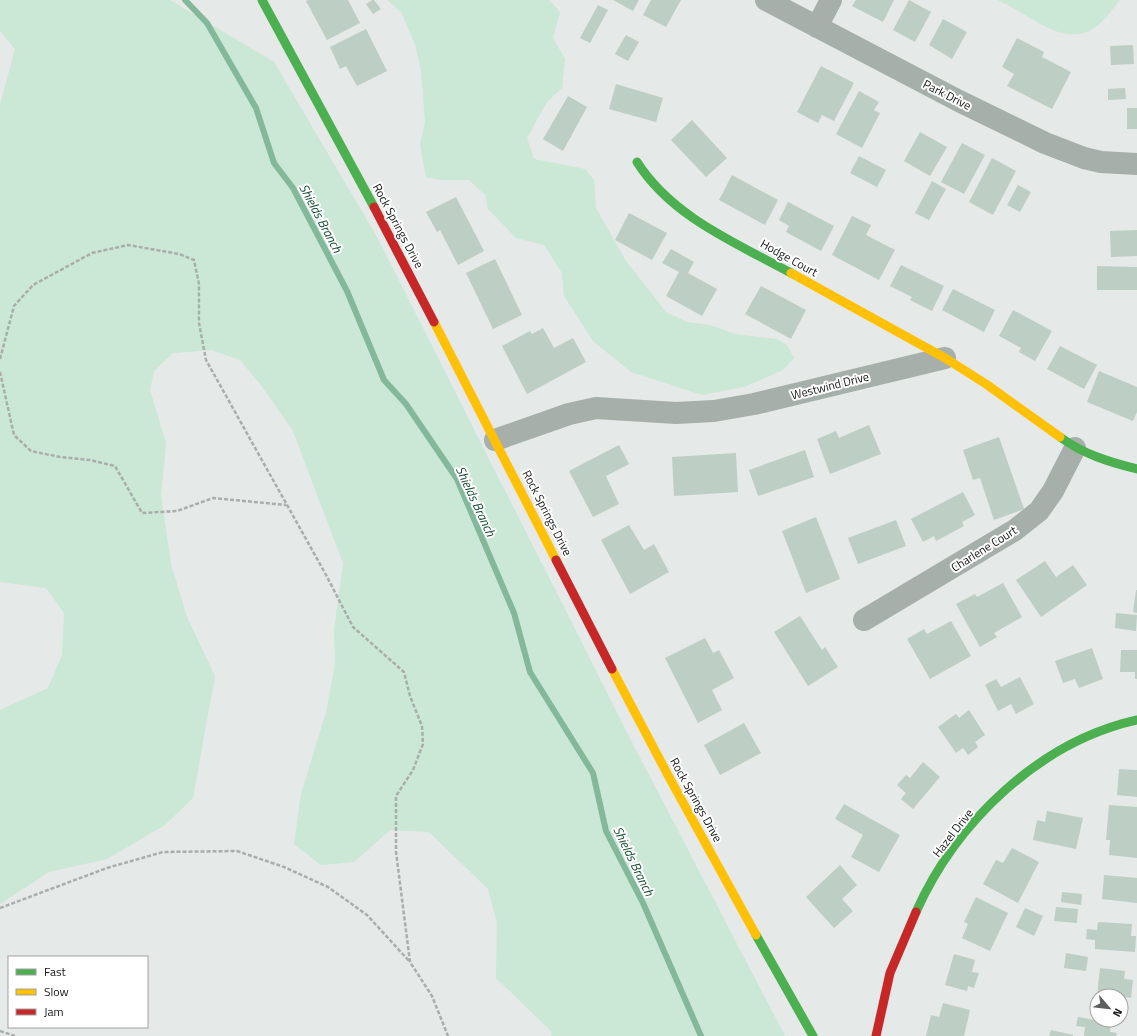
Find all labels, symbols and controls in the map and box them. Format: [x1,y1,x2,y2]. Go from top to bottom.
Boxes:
street label: Park Drive [920,74,975,115]
water label: Shields Branch [294,180,348,257]
street label: Rock Springs Drive [368,180,429,272]
street label: Hodge Court [757,234,822,282]
street label: Westwind Drive [789,367,871,404]
water label: Shields Branch [451,463,501,540]
street label: Rock Springs Drive [518,467,577,559]
street label: Charlene Court [947,520,1021,576]
street label: Rock Springs Drive [665,754,728,845]
street label: Hazel Drive [927,804,978,861]
water label: Shields Branch [608,823,660,900]
legend [8,956,148,1028]
text: Fast [44,962,67,981]
text: Slow [44,982,69,1001]
north arrow [1089,988,1129,1028]
text: Jam [44,1002,64,1021]
text: N [1109,1006,1127,1020]

